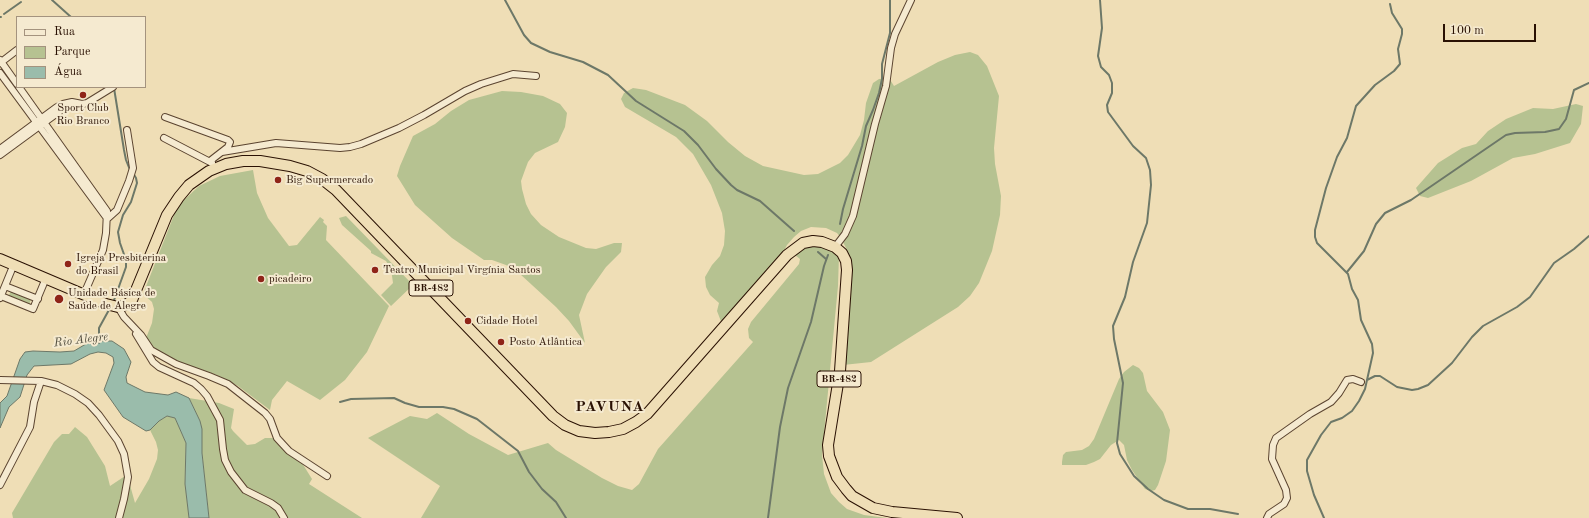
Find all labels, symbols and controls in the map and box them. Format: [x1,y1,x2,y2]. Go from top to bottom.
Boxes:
legend [16,16,146,88]
scale bar [1445,16,1538,42]
text: 100 m [1450,25,1484,37]
text: Rua [54,26,75,38]
text: Parque [54,46,90,58]
text: Água [54,66,82,78]
marker: Sport Club Rio Branco [78,90,88,100]
place label: Sport Club Rio Branco [56,101,110,127]
place label: Big Supermercado [286,173,373,187]
marker: Big Supermercado [273,175,283,185]
place label: Igreja Presbiterina do Brasil [76,251,166,277]
marker: Igreja Presbiterina do Brasil [63,259,73,269]
place label: Teatro Municipal Virgínia Santos [383,263,541,277]
marker: Teatro Municipal Virgínia Santos [370,265,380,275]
place label: picadeiro [269,272,312,286]
marker: picadeiro [256,274,266,284]
road number: BR-482 [409,280,453,296]
place label: Unidade Básica de Saúde de Alegre [68,286,155,312]
marker: Unidade Básica de Saúde de Alegre [53,293,65,305]
place label: Cidade Hotel [476,314,537,328]
marker: Cidade Hotel [463,316,473,326]
water label: Rio Alegre [53,330,109,350]
place label: Posto Atlântica [509,335,582,349]
marker: Posto Atlântica [496,337,506,347]
road number: BR-482 [817,371,861,387]
district label: PAVUNA [575,398,645,416]

